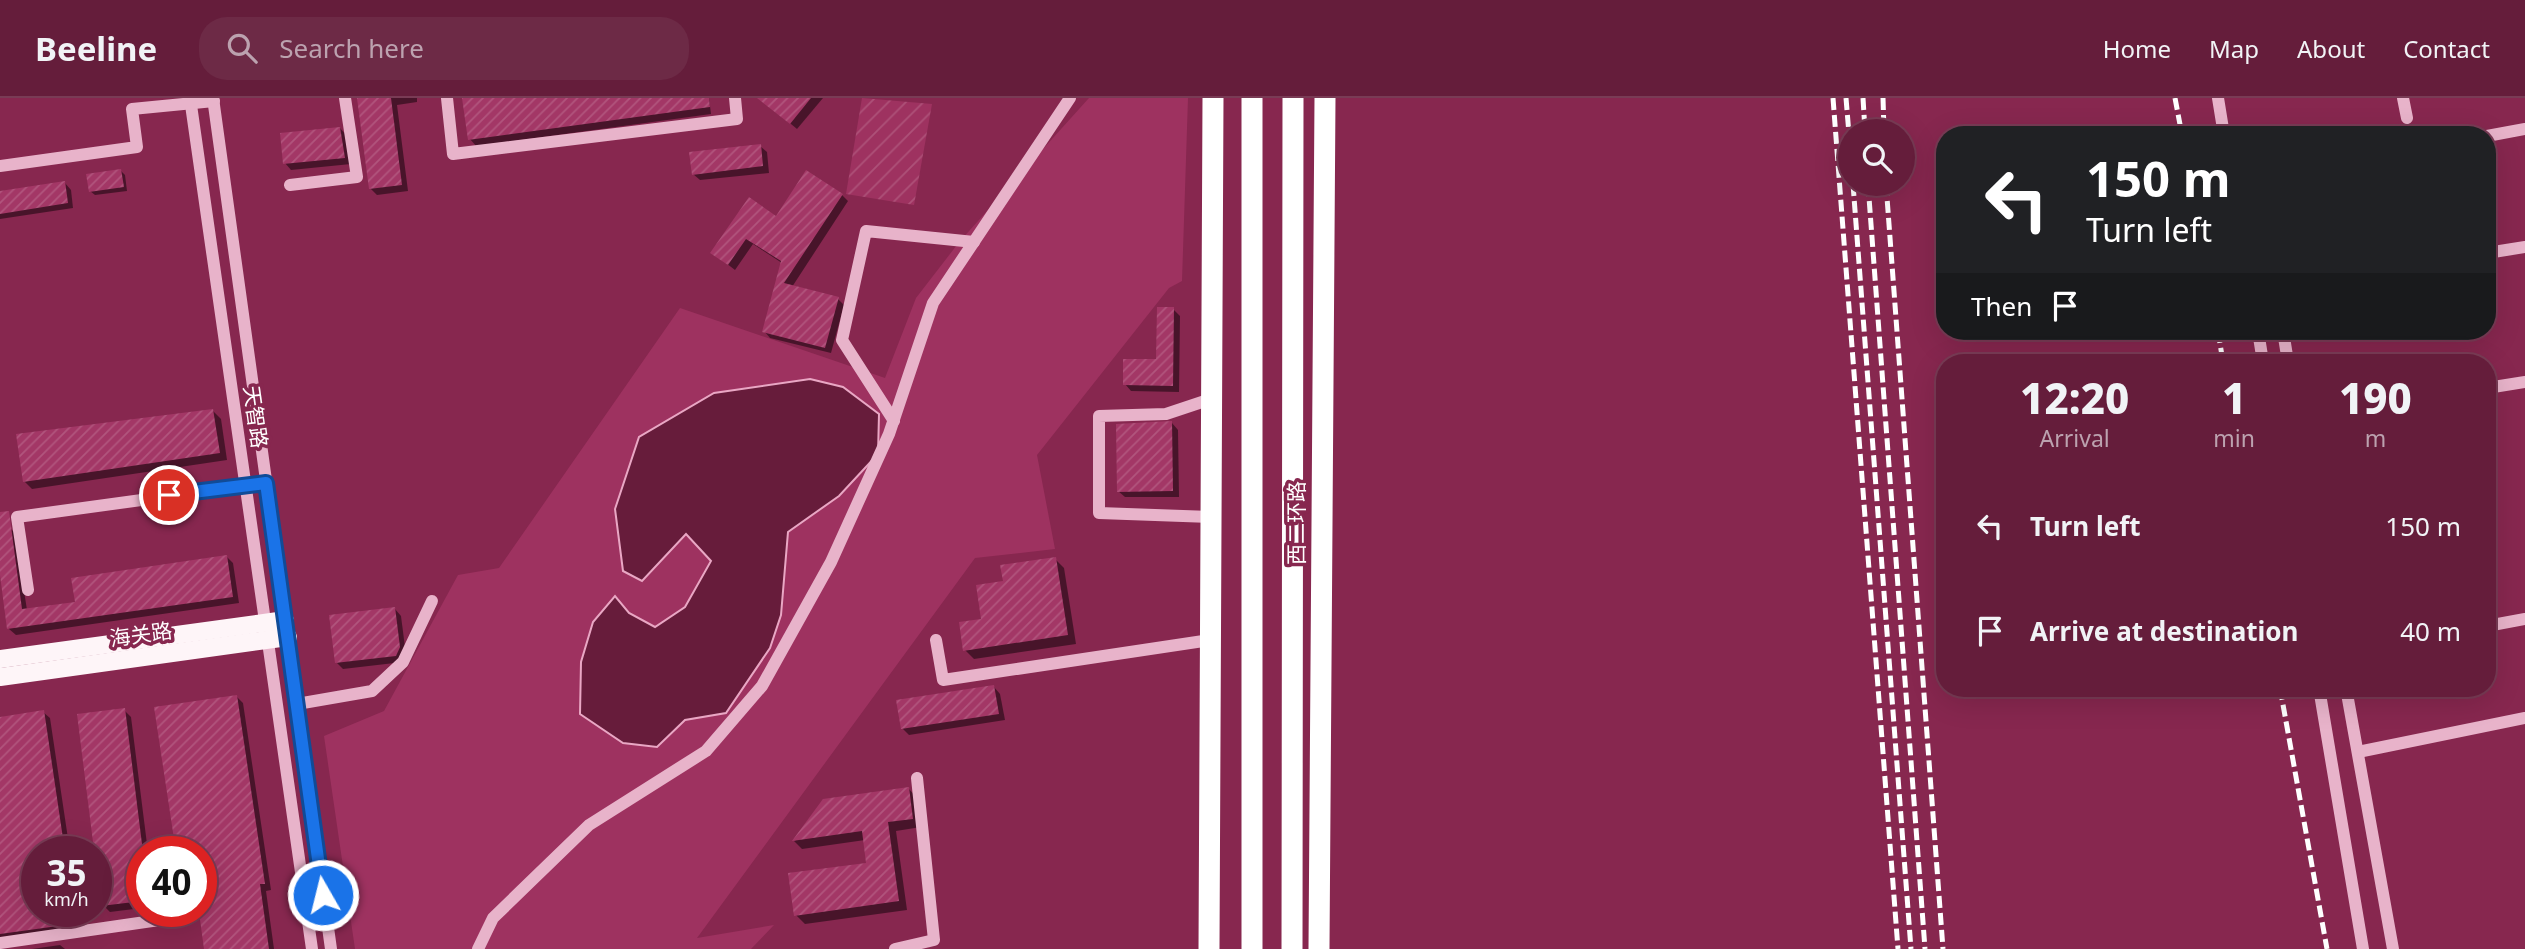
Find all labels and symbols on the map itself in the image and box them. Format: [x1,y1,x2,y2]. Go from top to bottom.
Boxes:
street label: 天智路 [238,384,274,450]
pin [139,465,199,525]
street label: 西二环路 [1282,481,1310,565]
street label: 海关路 [108,616,174,652]
speed limit sign: 40 [126,836,217,927]
position arrow [286,858,360,932]

